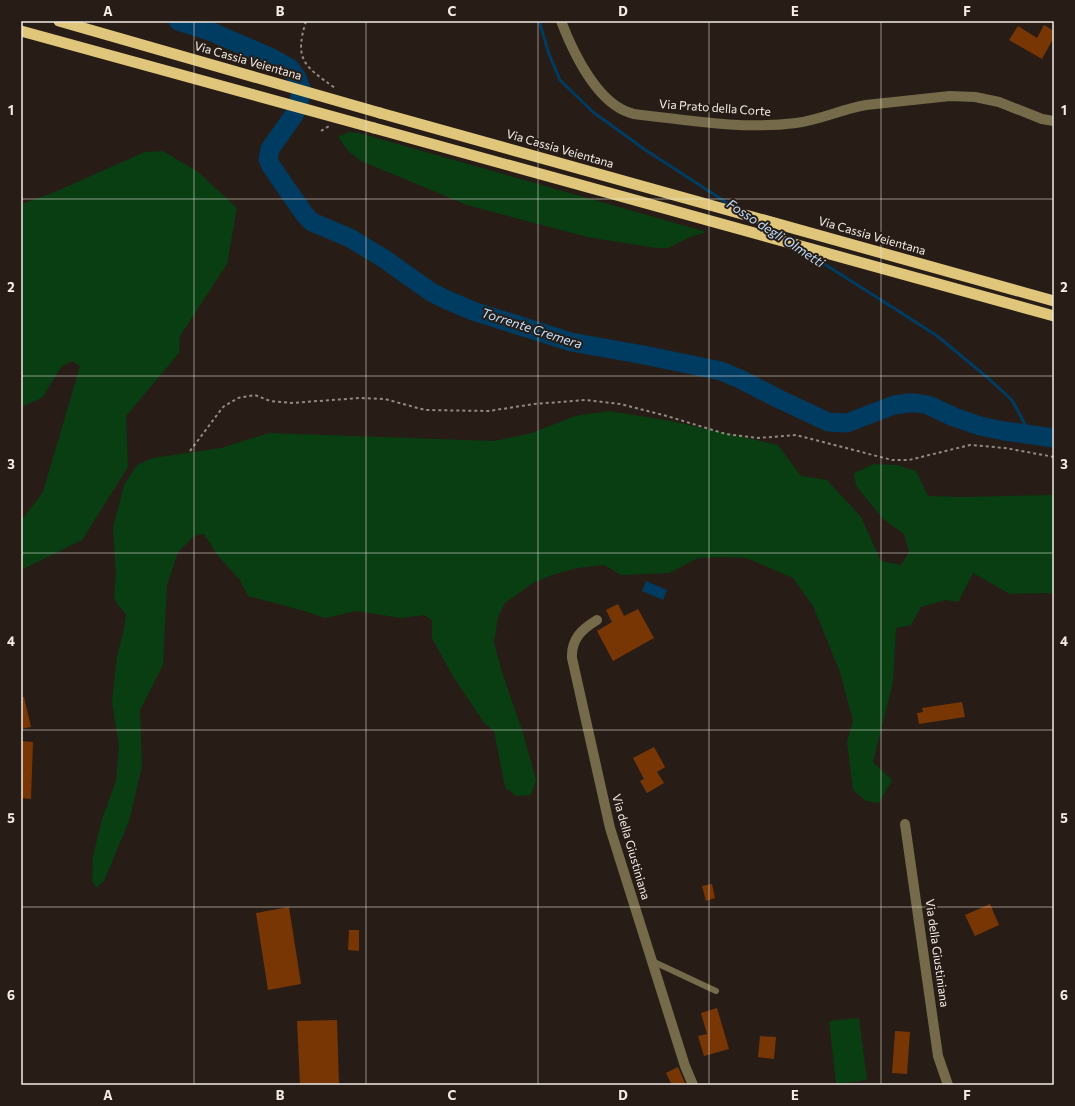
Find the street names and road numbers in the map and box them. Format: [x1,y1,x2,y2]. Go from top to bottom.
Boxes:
street label: Via Cassia Veientana [193,38,304,82]
street label: Via Prato della Corte [659,96,771,118]
street label: Via Cassia Veientana [505,126,616,170]
street label: Via Cassia Veientana [817,213,928,257]
street label: Via della Giustiniana [610,792,654,901]
street label: Via della Giustiniana [923,898,953,1008]

